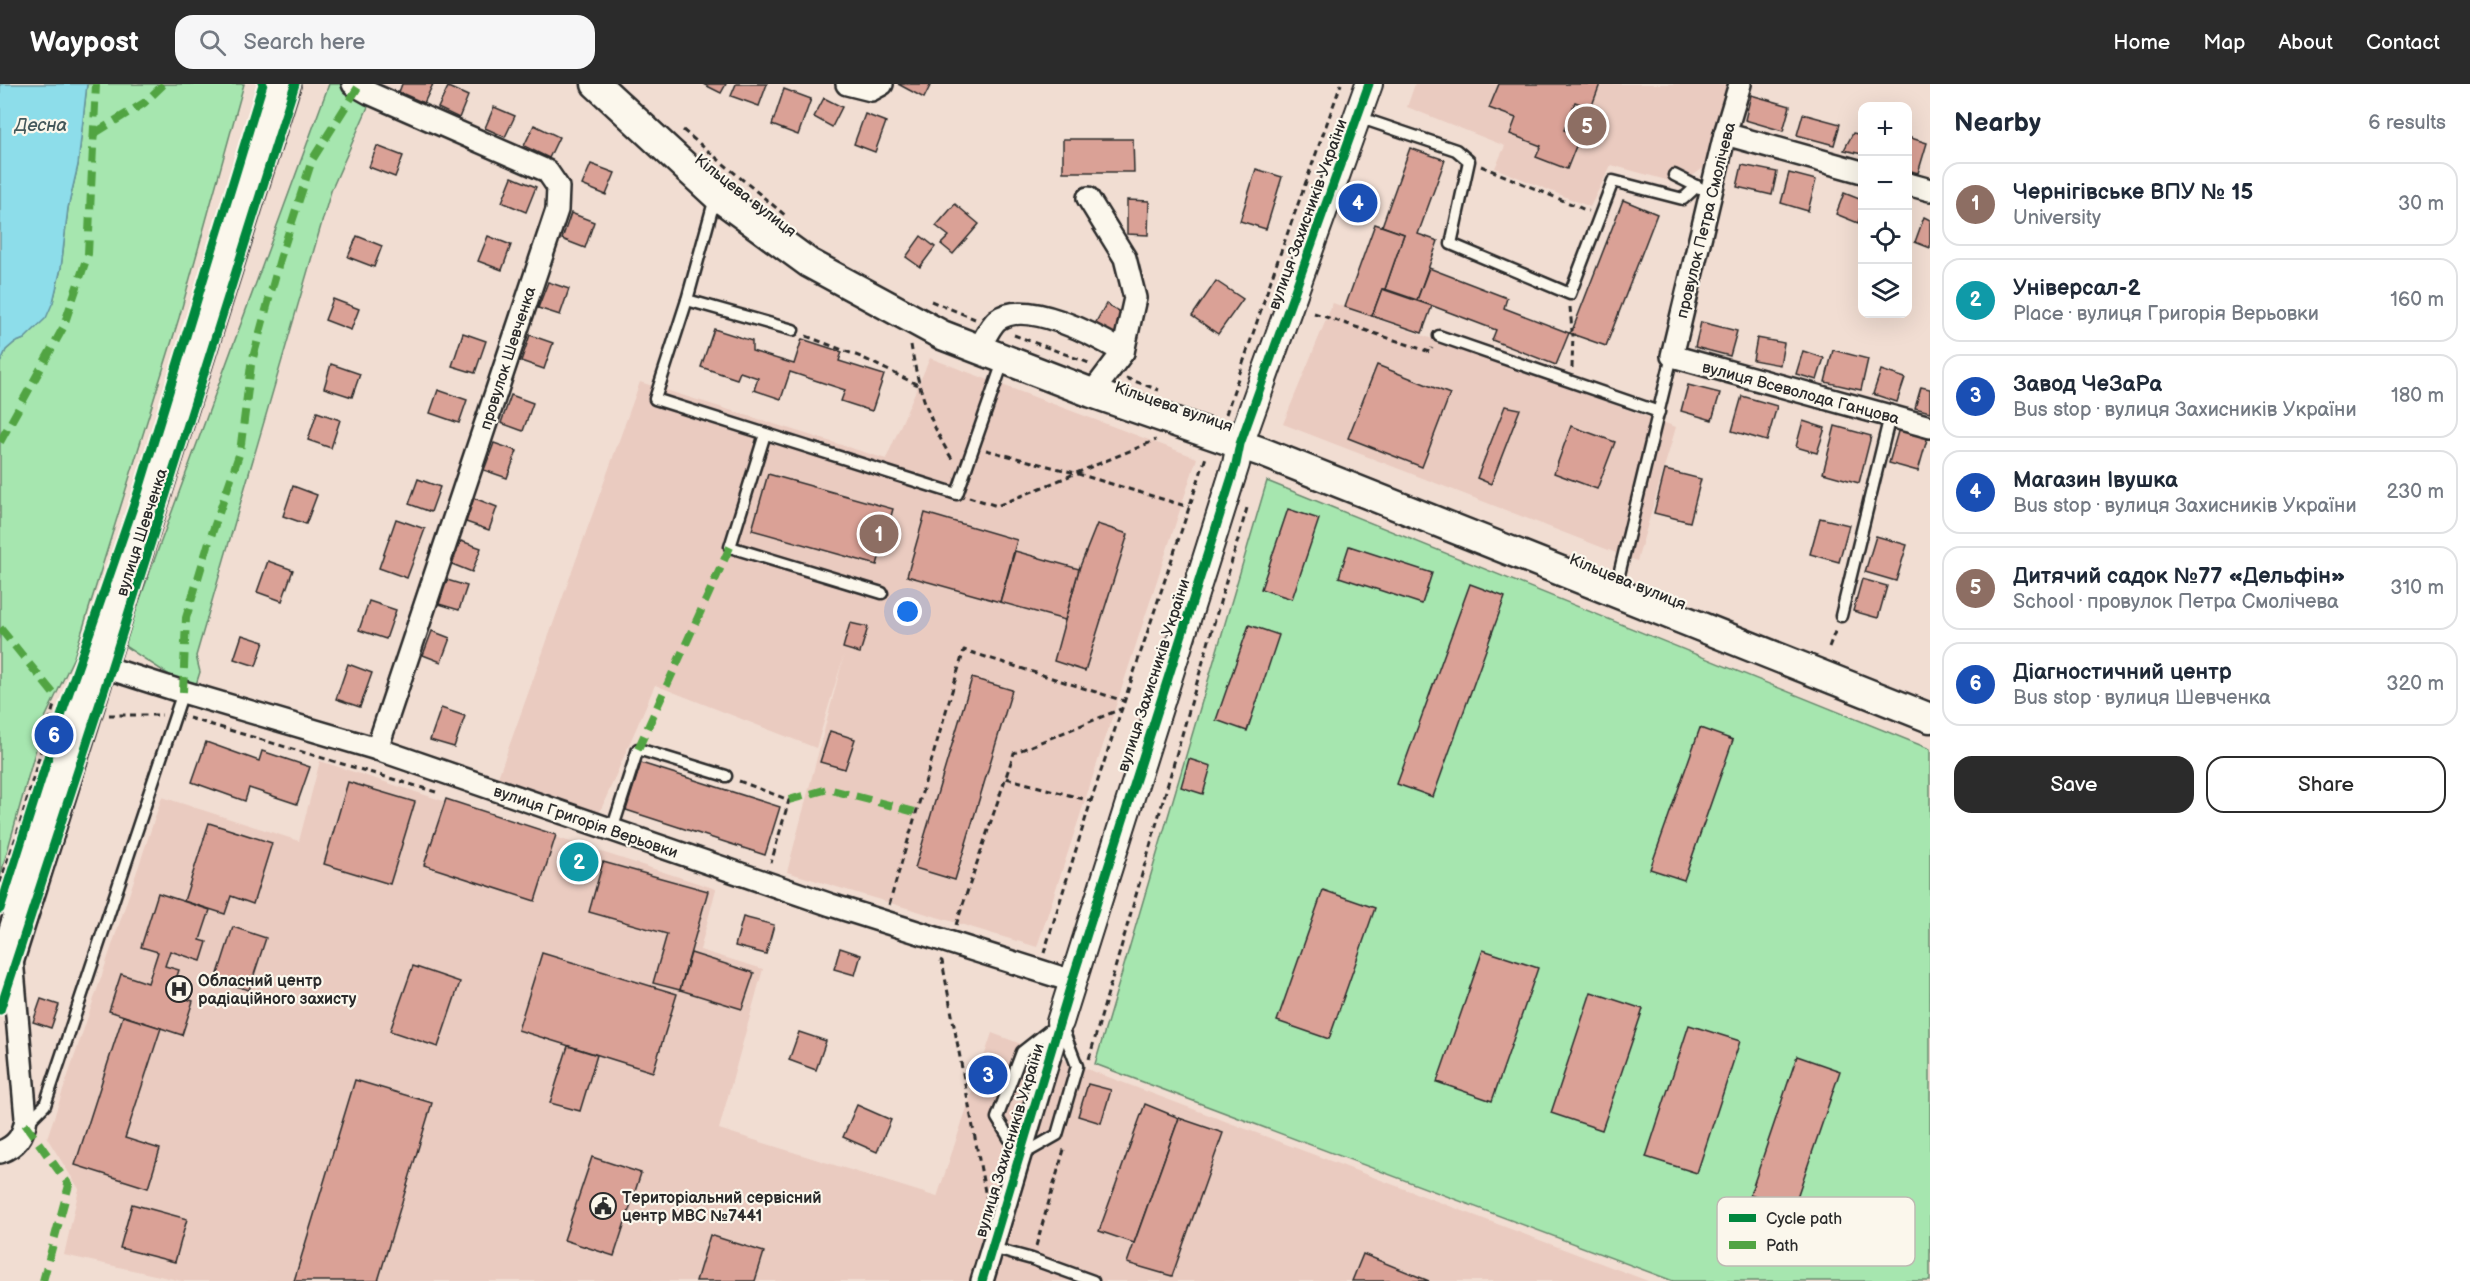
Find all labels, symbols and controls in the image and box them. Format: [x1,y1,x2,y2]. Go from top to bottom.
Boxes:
search box [175,15,595,69]
text: Waypost [30,26,139,59]
icon: search [196,26,229,59]
text: Search here [244,29,365,56]
text: Home [2113,30,2170,55]
text: Map [2203,30,2245,55]
text: About [2278,30,2333,55]
text: Contact [2366,30,2440,55]
map controls [1858,102,1912,318]
button: + [1858,102,1912,156]
pin: 5 [1568,104,1606,148]
text: Nearby [1954,108,2041,139]
text: 6 results [2368,111,2446,135]
water label: Десна [14,115,67,136]
street label: вулиця Захисників України [1265,117,1352,312]
street label: провулок Петра Смолічева [1673,120,1740,320]
street label: Кільцева вулиця [690,151,800,242]
button: − [1858,156,1912,210]
text: Чернігівське ВПУ № 15 [2013,179,2253,206]
pin: 4 [1338,180,1378,226]
text: 1 [1971,192,1980,216]
text: 30 m [2398,192,2444,216]
text: University [2013,206,2101,230]
button: locate [1858,210,1912,264]
button: layers [1858,264,1912,318]
text: Універсал-2 [2013,275,2141,302]
street label: провулок Шевченка [476,284,541,432]
text: 2 [1970,288,1981,312]
text: 160 m [2390,288,2444,312]
text: Place · вулиця Григорія Верьовки [2013,302,2319,326]
street label: вулиця Всеволода Ганцова [1700,358,1902,429]
text: Завод ЧеЗаРа [2013,371,2162,398]
street label: Кільцева вулиця [1112,378,1235,437]
text: 3 [1970,384,1981,408]
text: 180 m [2391,384,2444,408]
text: Bus stop · вулиця Захисників України [2013,398,2357,422]
street label: вулиця Шевченка [113,466,172,599]
text: Магазин Івушка [2013,467,2178,494]
text: 4 [1970,480,1981,504]
text: 230 m [2387,480,2444,504]
text: Bus stop · вулиця Захисників України [2013,494,2357,518]
pin: 1 [860,512,898,556]
street label: Кільцева вулиця [1566,550,1689,614]
text: Дитячий садок №77 «Дельфін» [2013,563,2345,590]
text: 5 [1970,576,1981,600]
text: 310 m [2390,576,2444,600]
street label: вулиця Захисників України [1114,577,1195,774]
text: School · провулок Петра Смолічева [2013,590,2339,614]
your location [893,597,922,626]
text: Діагностичний центр [2013,659,2232,686]
text: 6 [1969,672,1982,696]
text: 320 m [2386,672,2444,696]
text: Bus stop · вулиця Шевченка [2013,686,2271,710]
pin: 6 [34,712,74,758]
button: Save [1954,756,2194,813]
button: Share [2206,756,2446,813]
street label: вулиця Григорія Верьовки [491,782,680,863]
pin: 2 [560,840,598,884]
place label: Обласний центр радіаційного захисту [198,972,357,1009]
hospital icon: Обласний центр радіаційного захисту [164,974,194,1004]
street label: вулиця Захисників України [972,1041,1049,1240]
pin: 3 [968,1052,1008,1098]
place label: Територіальний сервісний центр МВС №7441 [622,1189,821,1226]
public building icon: Територіальний сервісний центр МВС №7441 [588,1191,618,1221]
legend [1717,1197,1915,1266]
text: Cycle path [1766,1210,1842,1229]
text: Path [1766,1237,1798,1256]

